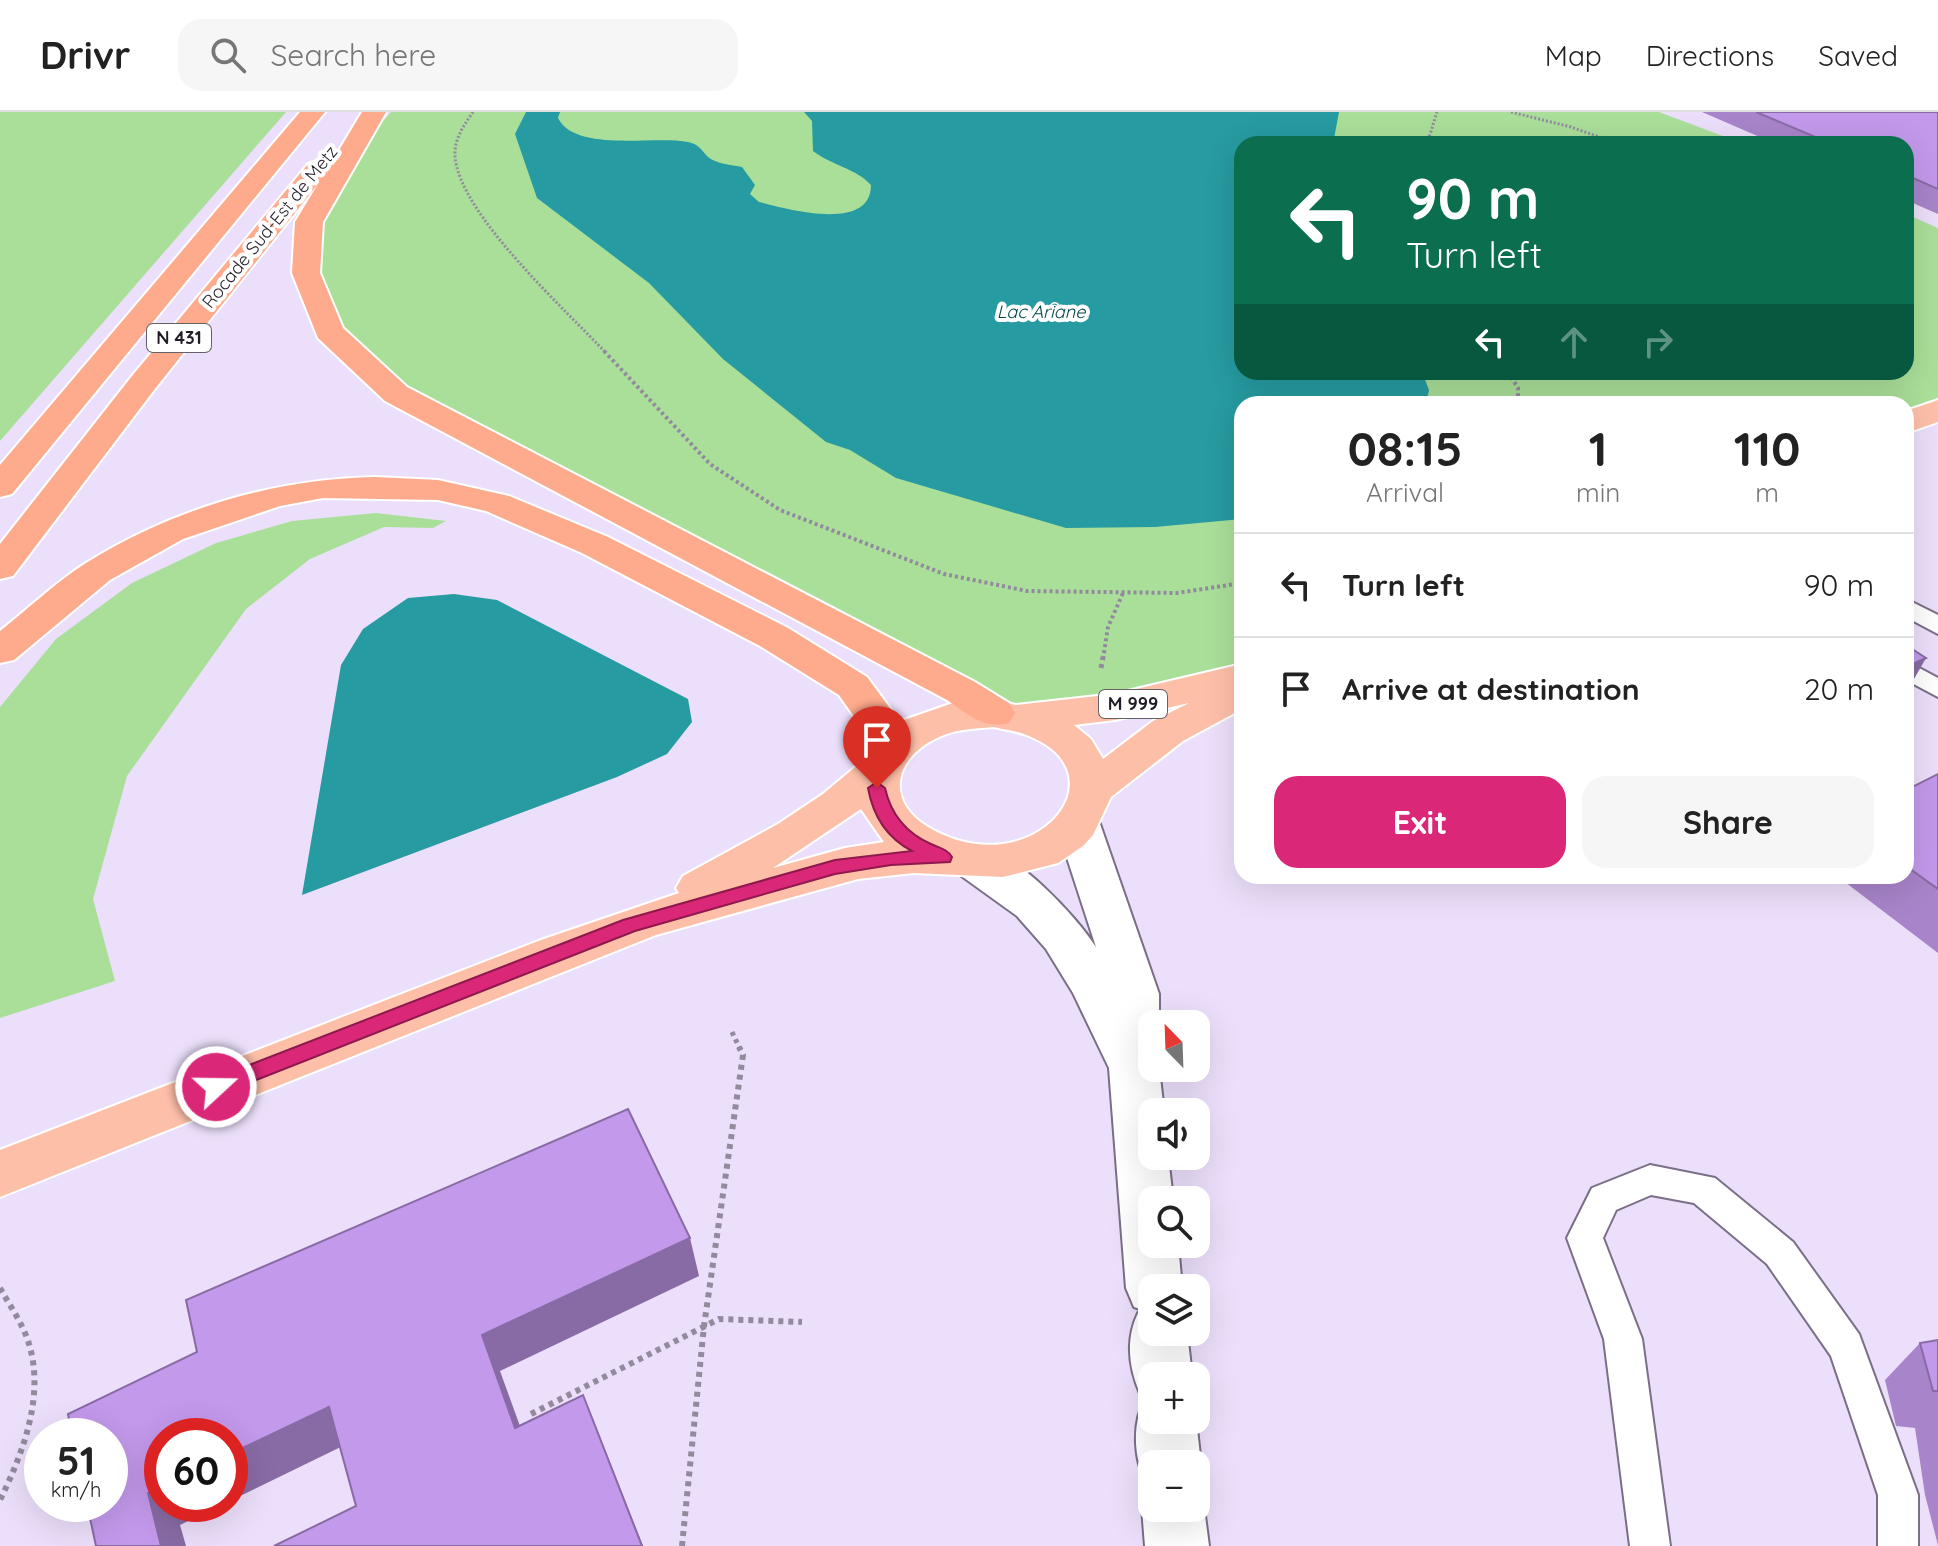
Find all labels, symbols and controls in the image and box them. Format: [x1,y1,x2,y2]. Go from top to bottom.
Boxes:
search box [178,19,738,91]
text: Drivr [40,31,130,79]
icon: search [206,33,250,77]
text: Search here [270,36,436,74]
text: Map [1545,38,1602,73]
text: Directions [1646,38,1774,73]
text: Saved [1818,38,1898,73]
street label: Rocade Sud-Est de Metz [197,141,342,313]
text: 90 m [1406,163,1540,233]
icon: left [1274,168,1378,272]
text: Turn left [1406,232,1542,277]
water label: Lac Ariane [997,300,1086,323]
icon: left [1468,320,1512,364]
icon: ahead [1552,320,1596,364]
icon: right [1636,320,1680,364]
road number: N 431 [147,324,211,352]
text: 08:15 [1347,418,1463,478]
text: 1 [1589,418,1608,478]
text: 110 [1734,418,1801,478]
text: Arrival [1366,476,1444,509]
text: min [1576,476,1620,509]
text: m [1755,476,1779,509]
icon: left [1274,563,1318,607]
text: Turn left [1342,566,1465,604]
text: 90 m [1804,566,1874,604]
icon: arrive [1274,667,1318,711]
text: Arrive at destination [1342,670,1640,708]
text: 20 m [1804,670,1874,708]
road number: M 999 [1099,690,1167,718]
pin [843,706,911,788]
icon: arrive [855,718,899,762]
button: Exit [1274,776,1566,868]
button: Share [1582,776,1874,868]
north arrow [1138,1010,1210,1082]
map controls [1138,1010,1210,1522]
position arrow [174,1045,258,1129]
button: sound [1138,1098,1210,1170]
button: search [1138,1186,1210,1258]
button: layers [1138,1274,1210,1346]
button: + [1138,1362,1210,1434]
speed limit sign: 60 [144,1418,248,1522]
text: 51 [57,1435,95,1485]
button: − [1138,1450,1210,1522]
text: km/h [51,1477,101,1502]

